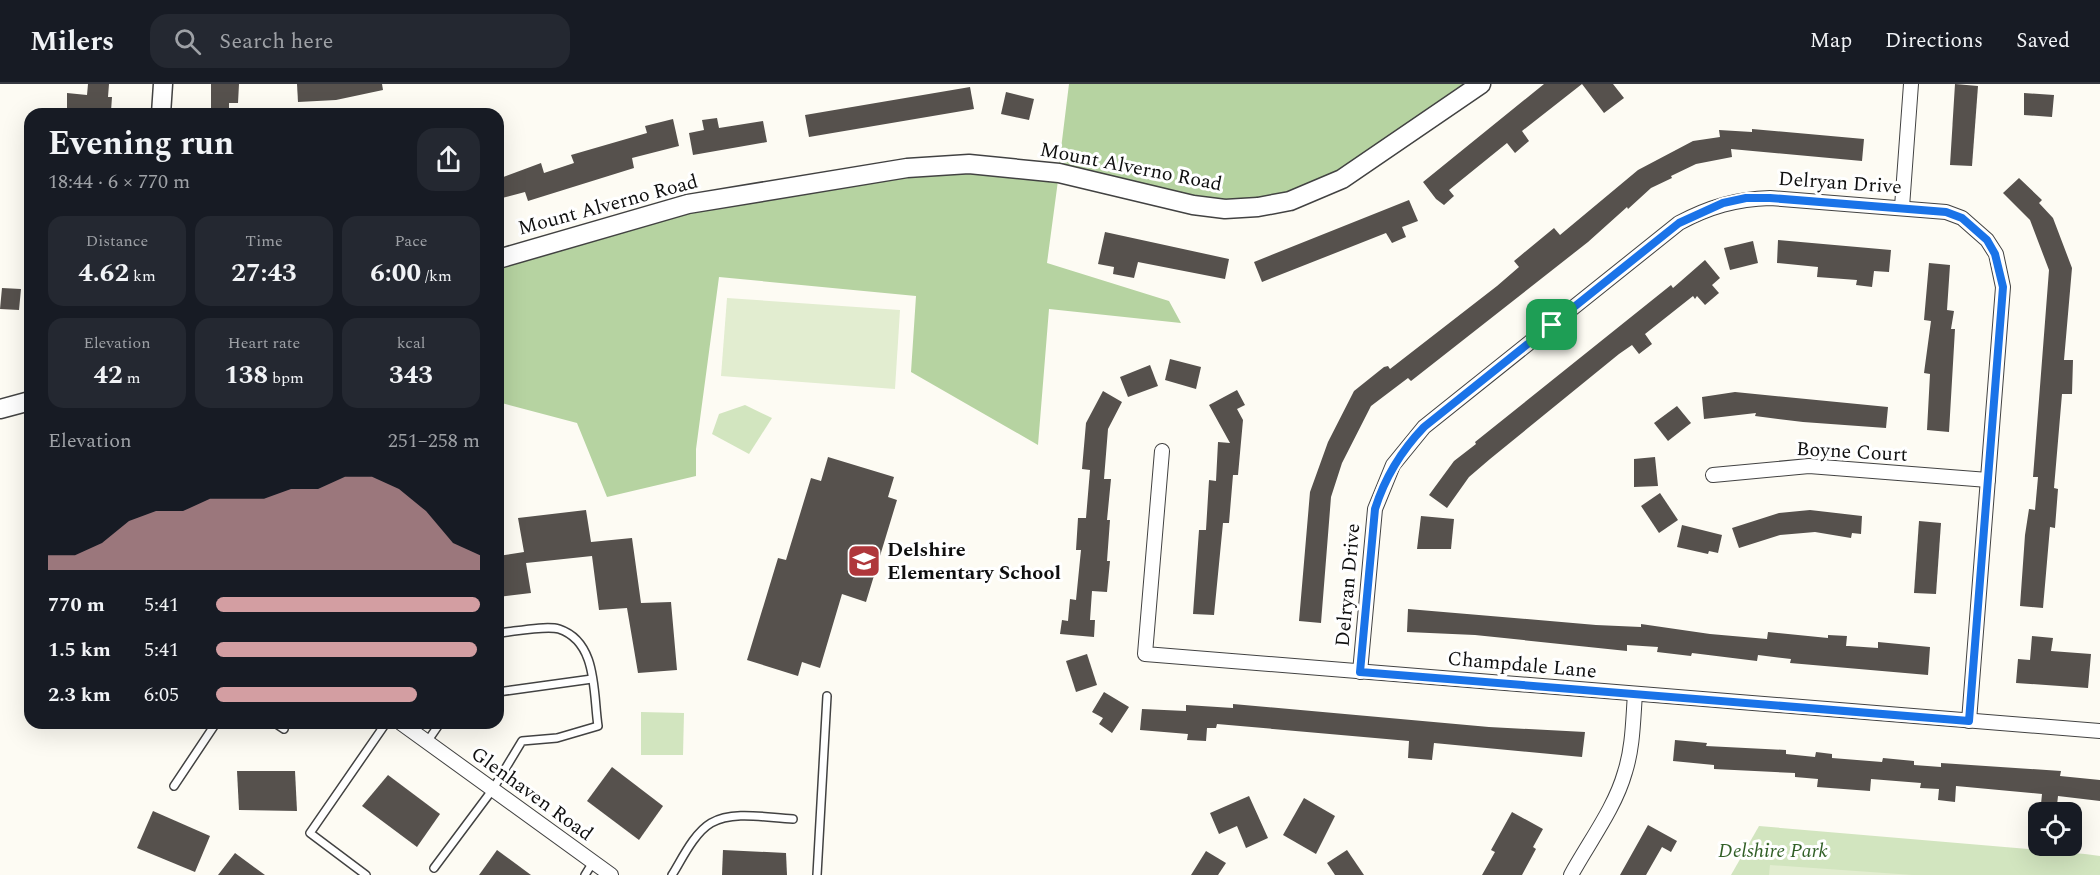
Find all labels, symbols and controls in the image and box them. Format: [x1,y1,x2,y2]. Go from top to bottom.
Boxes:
search box [150,14,570,68]
text: Milers [30,20,114,63]
icon: search [171,25,204,58]
text: Search here [219,25,333,58]
text: Map [1810,25,1852,57]
text: Directions [1885,25,1983,57]
text: Saved [2016,25,2070,57]
text: Evening run [48,119,234,169]
button: share [417,128,480,191]
street label: Mount Alverno Road [1037,135,1225,199]
street label: Delryan Drive [1777,164,1903,202]
text: 18:44 · 6 × 770 m [48,167,190,197]
street label: Mount Alverno Road [515,167,701,243]
text: Distance [86,229,148,253]
text: Time [245,229,283,253]
text: Pace [394,229,428,253]
text: 4.62 [78,253,129,293]
text: 27:43 [231,253,297,293]
text: 6:00 [370,253,421,293]
text: km [129,264,156,288]
text: /km [421,264,452,288]
pin [1526,299,1577,350]
icon: arrive [1535,308,1568,341]
text: Elevation [83,331,151,355]
text: Heart rate [228,331,300,355]
text: kcal [397,331,425,355]
text: 42 [94,355,123,395]
text: 138 [224,355,268,395]
text: 343 [389,355,433,395]
text: m [123,366,140,390]
text: bpm [268,366,304,390]
text: Elevation [48,426,132,456]
text: 251–258 m [388,426,480,456]
street label: Boyne Court [1795,434,1909,470]
street label: Delryan Drive [1328,522,1368,648]
place label: Delshire Elementary School [887,535,1061,588]
school or university icon: Delshire Elementary School [846,543,882,579]
text: 770 m [48,590,105,620]
text: 5:41 [144,590,179,620]
text: 1.5 km [48,635,111,665]
text: 5:41 [144,635,179,665]
street label: Champdale Lane [1446,644,1598,686]
text: 2.3 km [48,680,111,710]
text: 6:05 [144,680,179,710]
street label: Glenhaven Road [465,739,599,849]
map controls [2028,802,2082,856]
button: locate [2028,802,2082,856]
park label: Delshire Park [1718,836,1829,866]

